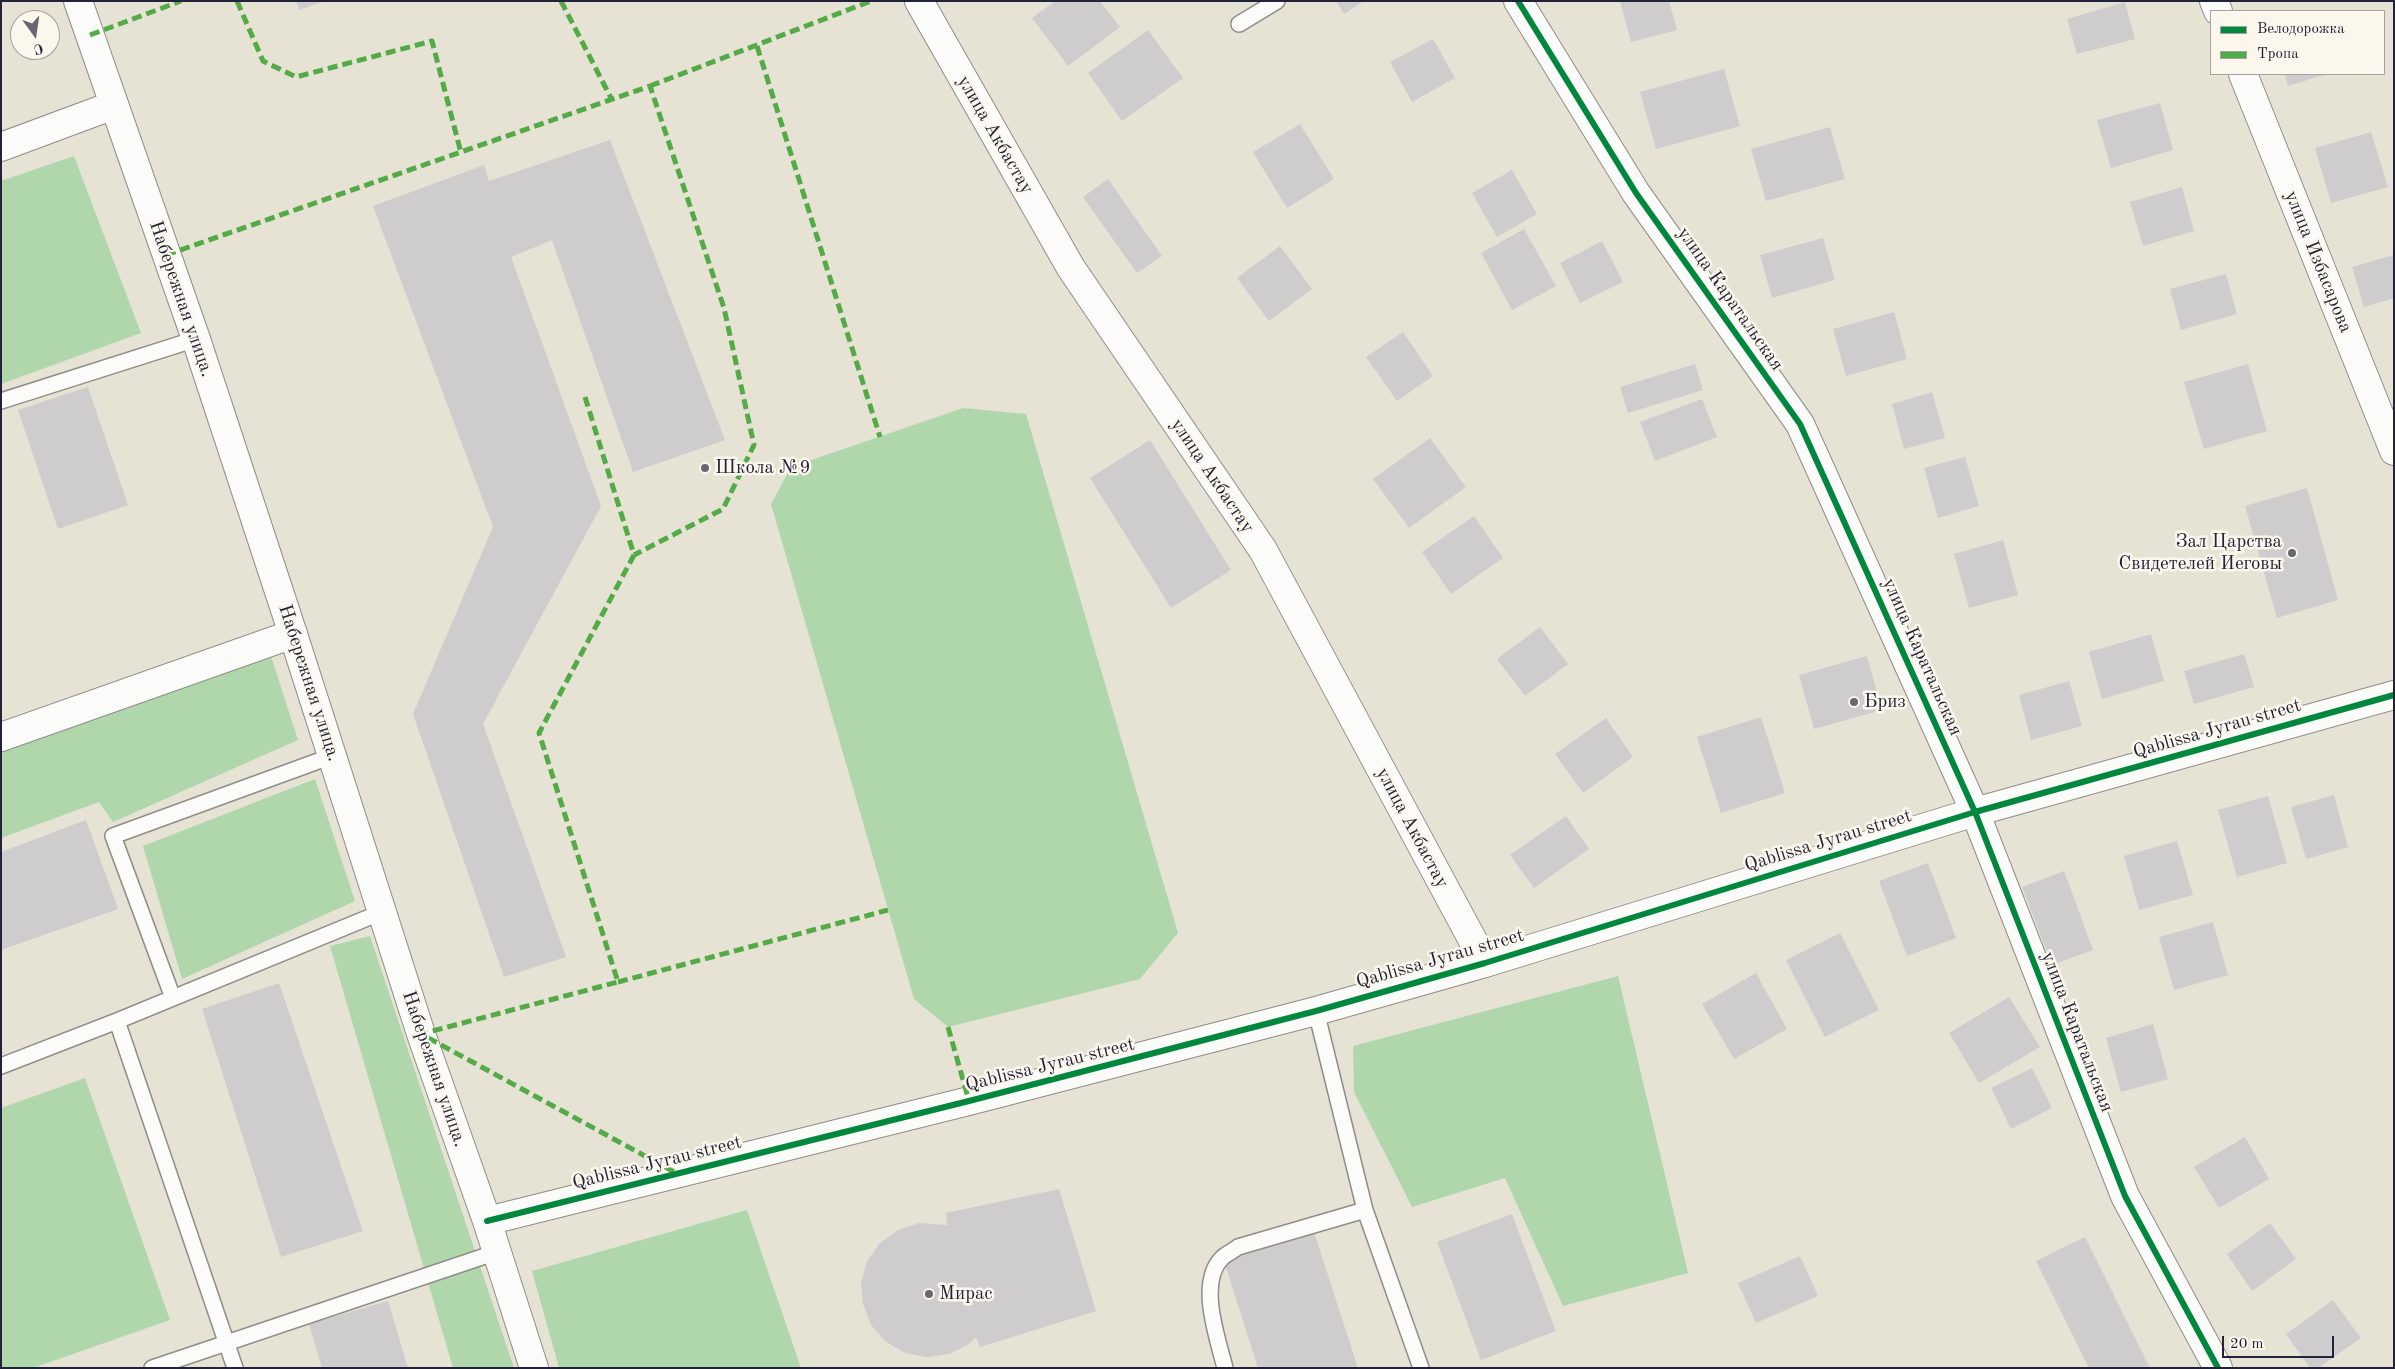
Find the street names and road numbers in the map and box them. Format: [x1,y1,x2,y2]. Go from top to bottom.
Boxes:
street label: улица Акбастау [952,71,1038,199]
street label: улица Избасарова [2279,188,2357,336]
street label: Набережная улица. [144,218,218,380]
street label: улица Каратальская [1672,223,1788,375]
street label: улица Акбастау [1165,414,1259,538]
street label: улица Каратальская [1877,575,1967,739]
street label: Набережная улица. [273,602,345,764]
street label: Qablissa Jyrau street [2130,694,2304,764]
street label: улица Акбастау [1371,764,1453,892]
street label: Qablissa Jyrau street [1742,805,1914,877]
street label: Qablissa Jyrau street [1353,924,1527,994]
street label: улица Каратальская [2036,948,2118,1116]
street label: Набережная улица. [397,988,471,1150]
street label: Qablissa Jyrau street [963,1033,1137,1097]
street label: Qablissa Jyrau street [570,1131,744,1195]

